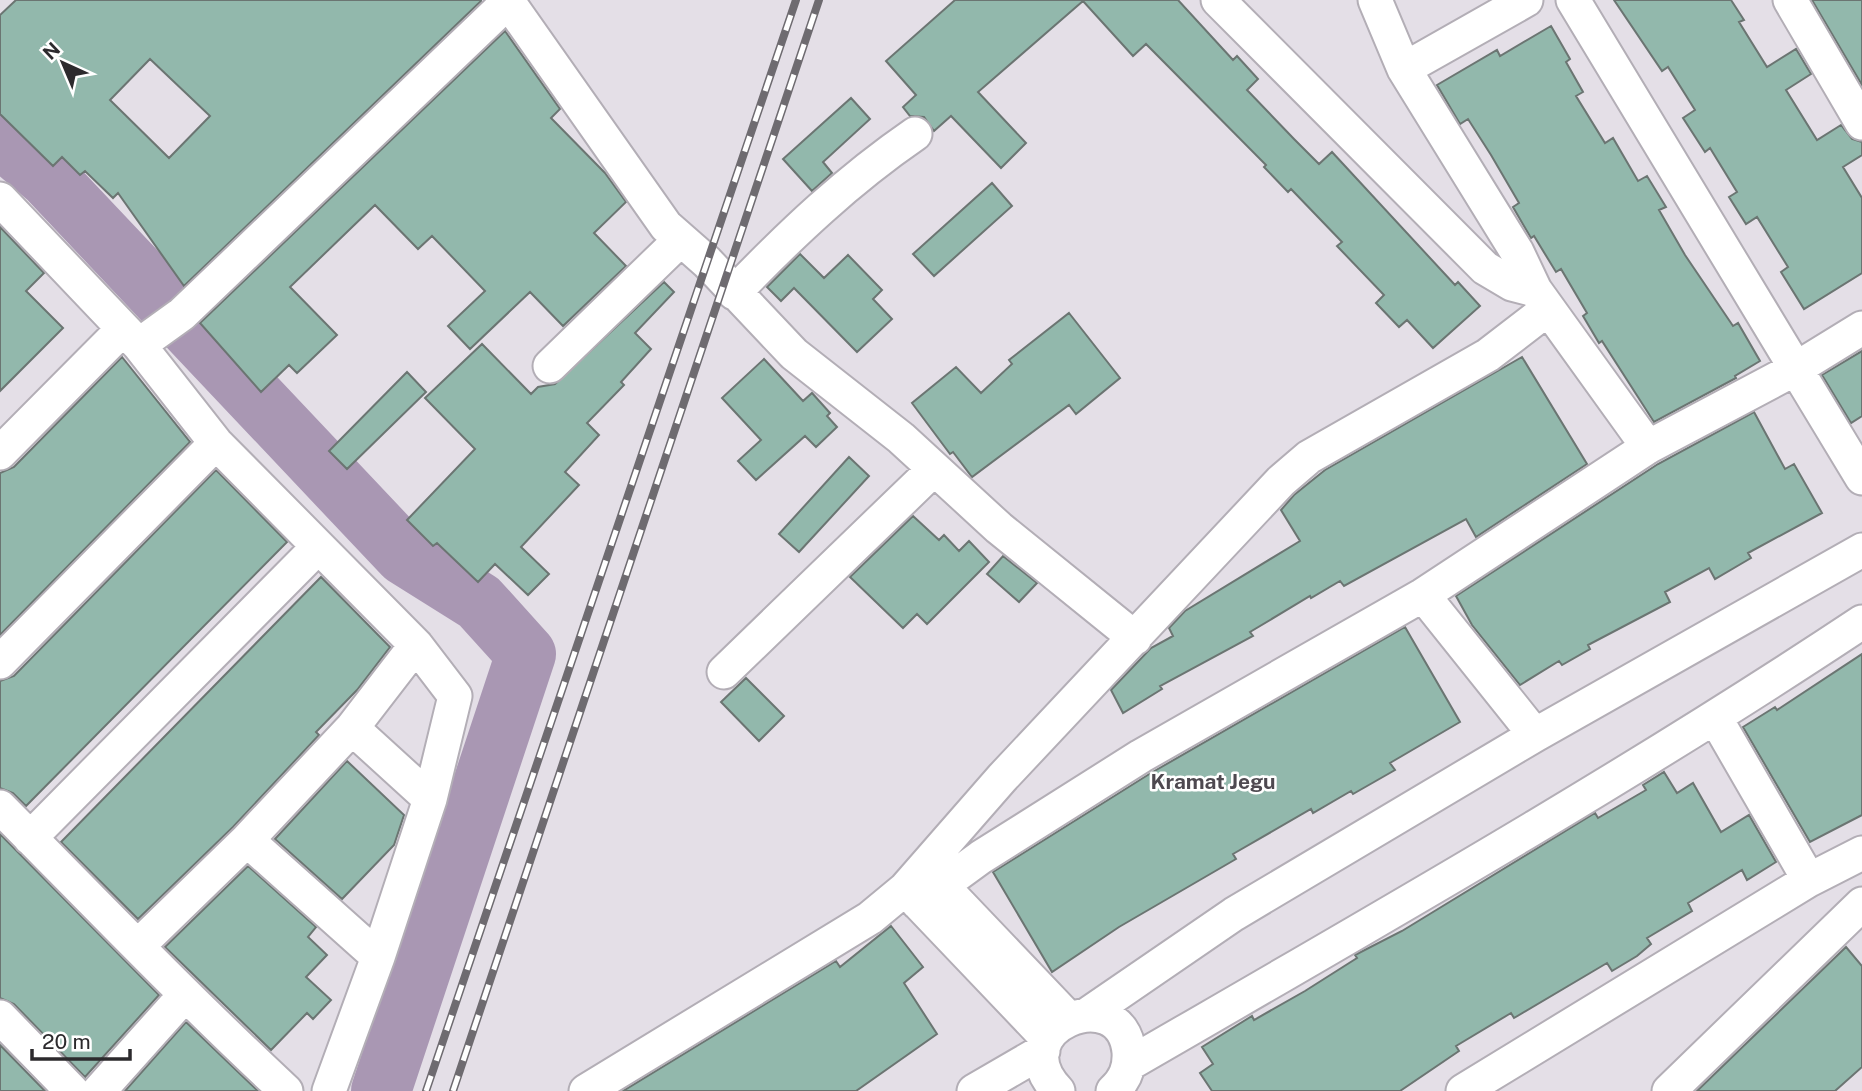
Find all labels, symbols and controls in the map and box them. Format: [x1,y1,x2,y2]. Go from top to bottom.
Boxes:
north arrow [28,28,98,98]
text: N [38,38,64,64]
district label: Kramat Jegu [1151,769,1276,794]
scale bar [32,1018,130,1062]
text: 20 m [42,1029,91,1054]

